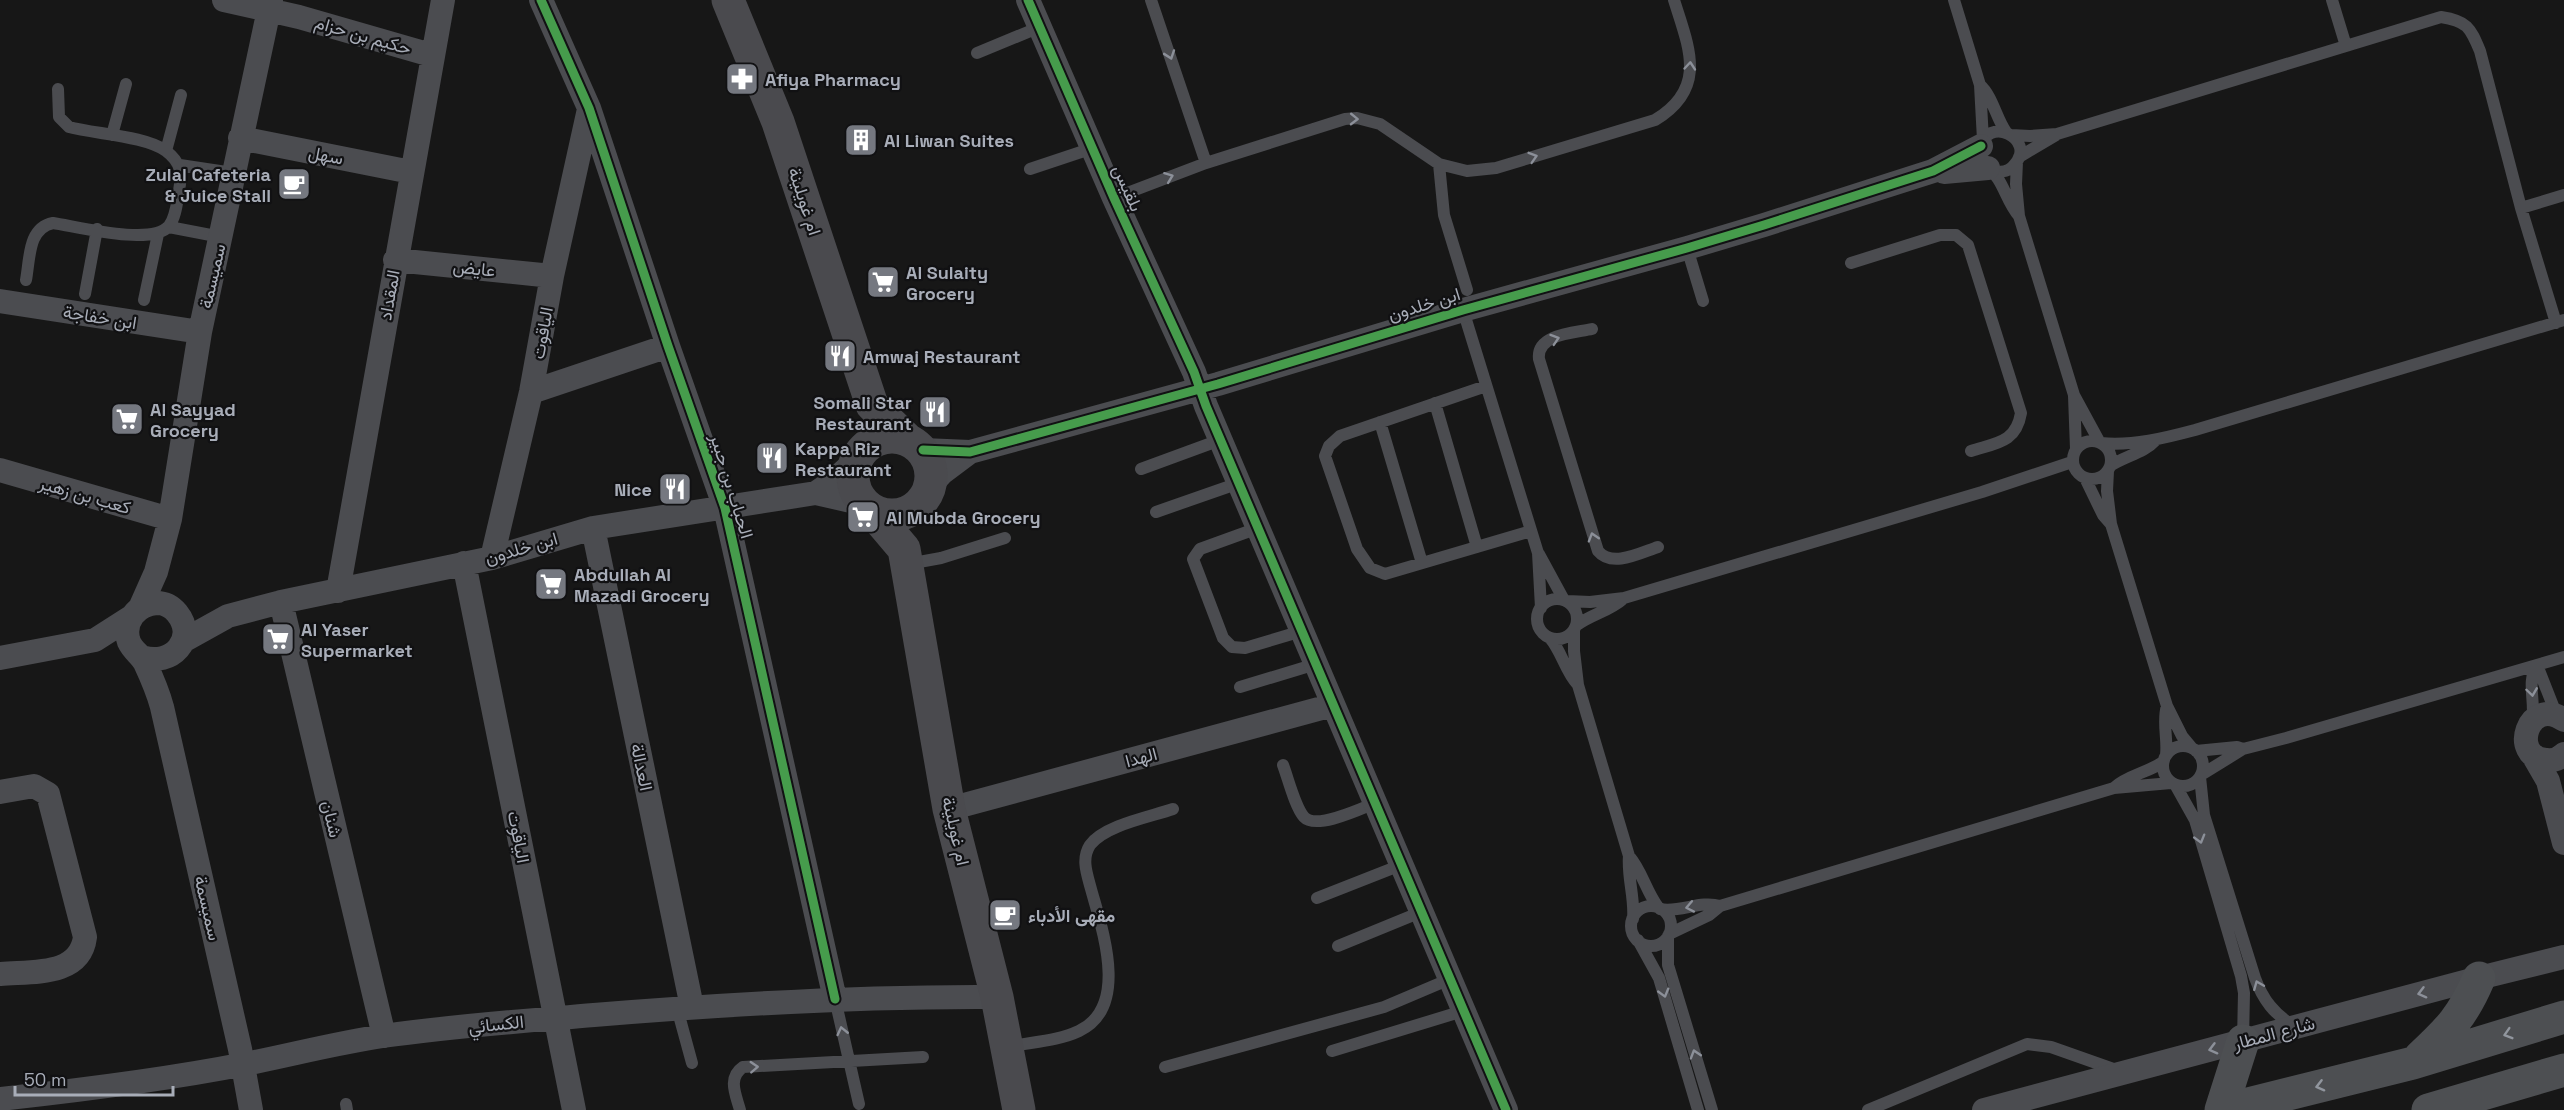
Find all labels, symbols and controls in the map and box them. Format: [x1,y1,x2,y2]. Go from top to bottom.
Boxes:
street label: حكيم بن حزام [312,10,414,61]
one-way arrow [1162,49,1175,60]
pharmacy icon: Afiya Pharmacy [724,61,760,97]
one-way arrow [1684,62,1697,71]
place label: Afiya Pharmacy [765,68,901,91]
one-way arrow [1350,113,1359,125]
building icon: Al Liwan Suites [843,122,879,158]
place label: Al Liwan Suites [884,129,1014,152]
street label: سهل [307,140,345,170]
one-way arrow [1527,152,1538,164]
street label: بلقيس [1108,161,1148,215]
place label: Zulal Cafeteria & Juice Stall [146,163,272,207]
street label: ام غويلينة [782,164,827,238]
cafe icon: Zulal Cafeteria & Juice Stall [276,166,312,202]
one-way arrow [1163,172,1174,184]
street label: سميسمة [193,241,231,311]
street label: عايض [452,254,496,282]
place label: Al Sulaity Grocery [906,261,988,305]
supermarket icon: Al Sulaity Grocery [865,264,901,300]
street label: المقداد [373,268,405,322]
street label: ابن خلدون [1385,282,1463,326]
street label: ابن خفاجة [62,300,138,334]
street label: الياقوت [526,305,558,361]
one-way arrow [1549,333,1560,346]
restaurant icon: Amwaj Restaurant [822,338,858,374]
place label: Amwaj Restaurant [863,345,1021,368]
place label: Somali Star Restaurant [814,391,912,435]
restaurant icon: Somali Star Restaurant [917,394,953,430]
place label: Al Sayyad Grocery [150,398,236,442]
supermarket icon: Al Sayyad Grocery [109,401,145,437]
street label: الحباب بن جبير [705,430,759,541]
place label: Kappa Riz Restaurant [795,437,892,481]
restaurant icon: Kappa Riz Restaurant [754,440,790,476]
street label: كعب بن زهير [36,471,133,519]
restaurant icon: Nice [657,471,693,507]
place label: Nice [614,478,652,501]
supermarket icon: Al Mubda Grocery [845,499,881,535]
place label: Al Mubda Grocery [886,506,1041,529]
street label: ابن خلدون [482,527,560,569]
one-way arrow [1588,532,1600,543]
place label: Abdullah Al Mazadi Grocery [574,563,710,607]
supermarket icon: Abdullah Al Mazadi Grocery [533,566,569,602]
place label: Al Yaser Supermarket [301,618,413,662]
supermarket icon: Al Yaser Supermarket [260,621,296,657]
one-way arrow [2526,688,2538,697]
street label: العدالة [626,741,658,793]
street label: الهدا [1123,742,1159,772]
street label: ام غويلينة [936,794,975,868]
street label: شنان [317,798,347,840]
street label: الياقوت [503,809,535,865]
one-way arrow [2193,833,2205,844]
street label: سميسمة [189,873,227,943]
cafe icon: مقهى الأدباء [987,897,1023,933]
one-way arrow [1685,900,1695,913]
place label: مقهى الأدباء [1028,904,1116,927]
one-way arrow [2253,980,2265,991]
one-way arrow [2417,986,2428,998]
one-way arrow [1657,987,1669,997]
street label: الكسائي [467,1010,525,1042]
street label: شارع المطار [2230,1011,2318,1056]
one-way arrow [836,1026,849,1036]
one-way arrow [2503,1027,2514,1039]
one-way arrow [2208,1042,2219,1054]
one-way arrow [1690,1049,1702,1060]
scale bar [15,1059,172,1097]
one-way arrow [749,1060,758,1073]
text: 50 m [24,1068,66,1091]
one-way arrow [2316,1079,2326,1092]

